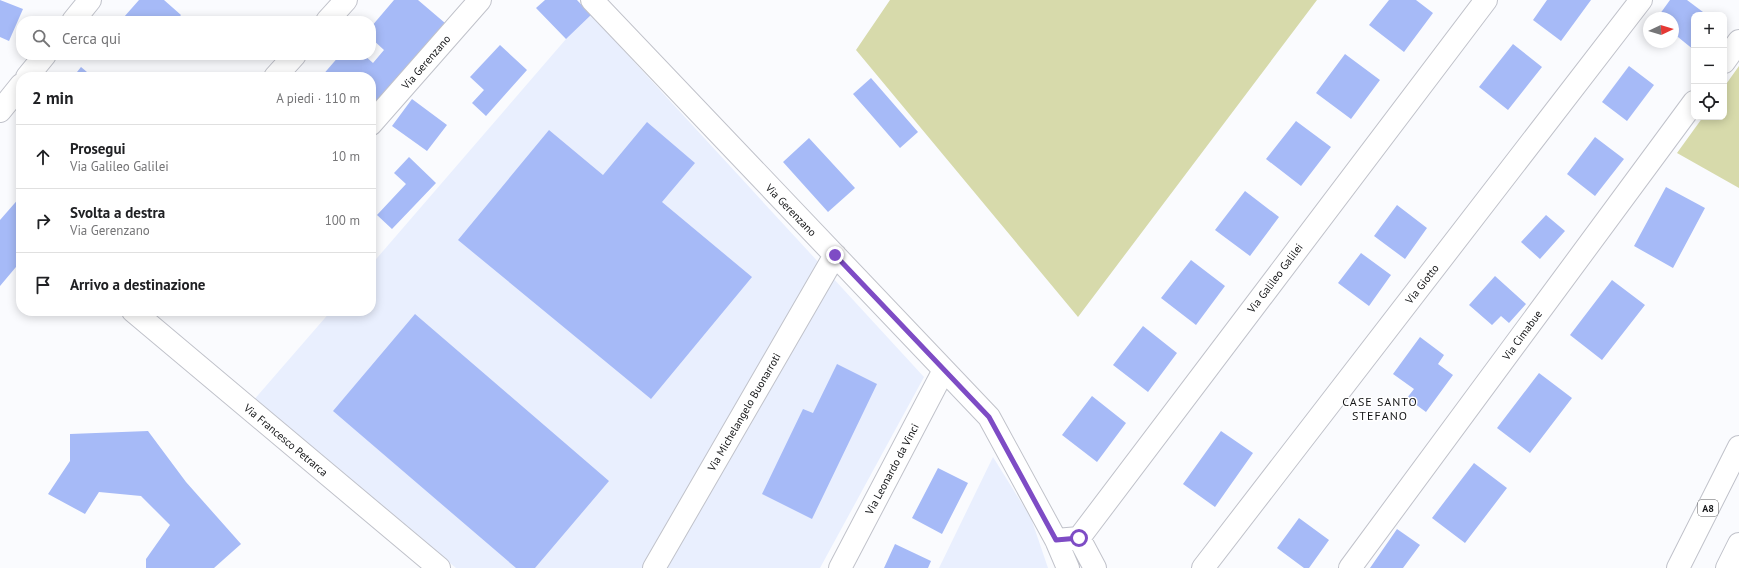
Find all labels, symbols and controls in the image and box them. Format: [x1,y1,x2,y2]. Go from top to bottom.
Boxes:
north arrow [1643,12,1679,48]
map controls [1691,12,1727,120]
button: + [1691,12,1727,48]
search box [16,16,376,60]
icon: search [30,27,52,49]
text: Cerca qui [62,29,121,48]
street label: Via Gerenzano [398,32,454,93]
button: − [1691,48,1727,84]
button: locate [1691,84,1727,120]
text: 2 min [32,87,73,109]
text: A piedi · 110 m [276,90,360,107]
text: Prosegui [70,139,126,158]
icon: ahead [32,146,54,168]
text: 10 m [332,148,360,165]
text: Via Galileo Galilei [70,158,169,175]
street label: Via Gerenzano [762,180,820,239]
text: Svolta a destra [70,203,165,222]
icon: right [32,210,54,232]
text: 100 m [325,212,360,229]
text: Via Gerenzano [70,222,150,239]
street label: Via Galileo Galilei [1244,240,1306,316]
route end [826,246,844,264]
street label: Via Giotto [1402,261,1442,307]
icon: arrive [32,274,54,296]
text: Arrivo a destinazione [70,275,205,294]
street label: Via Cimabue [1499,307,1545,364]
street label: Via Michelangelo Buonarroti [704,351,784,474]
district label: CASE SANTO STEFANO [1342,394,1418,423]
street label: Via Francesco Petrarca [240,400,331,479]
street label: Via Leonardo da Vinci [862,421,922,518]
road number: A8 [1698,500,1718,516]
route start [1070,529,1088,547]

